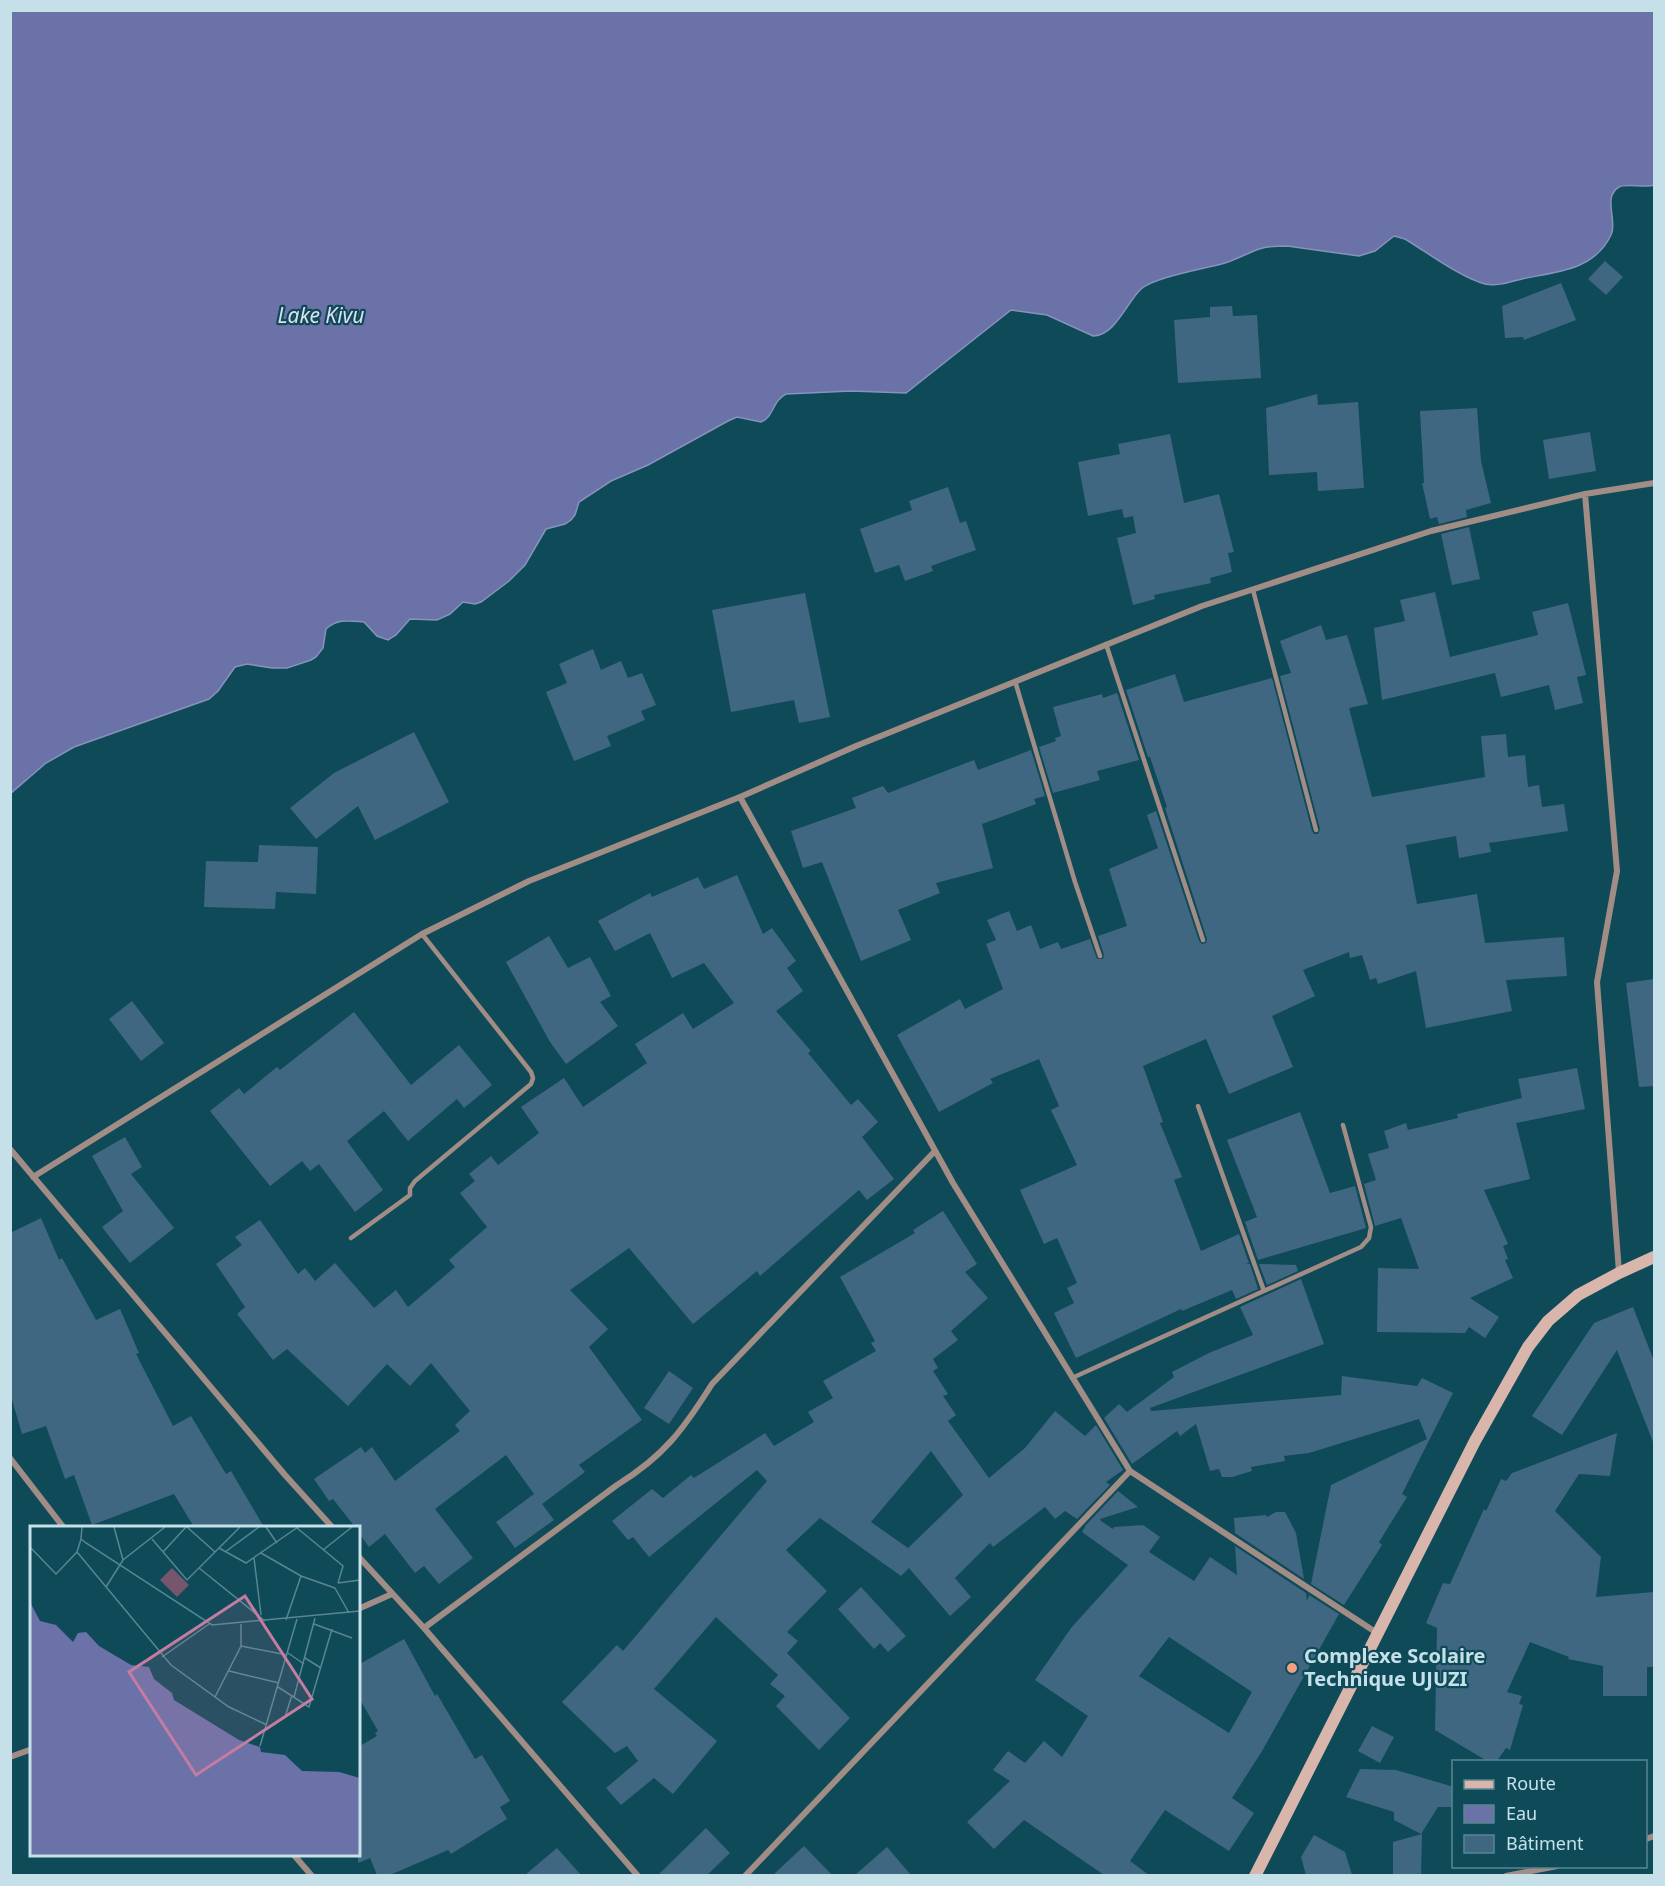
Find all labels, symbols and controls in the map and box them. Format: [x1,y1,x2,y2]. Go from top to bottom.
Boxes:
water label: Lake Kivu [277,301,365,329]
inset map [30,1526,360,1856]
place label: Complexe Scolaire Technique UJUZI [1304,1642,1486,1692]
marker: Complexe Scolaire Technique UJUZI [1285,1661,1299,1675]
legend [1452,1760,1647,1868]
text: Route [1506,1771,1556,1795]
text: Eau [1506,1801,1537,1825]
text: Bâtiment [1506,1831,1584,1855]

